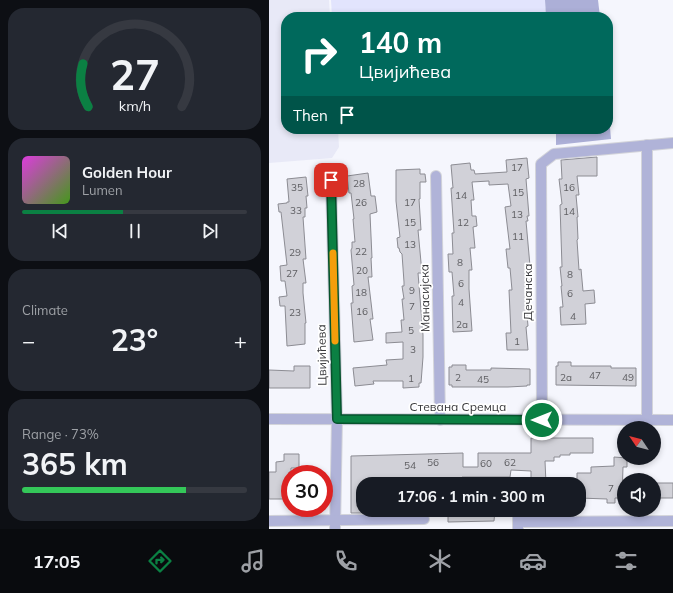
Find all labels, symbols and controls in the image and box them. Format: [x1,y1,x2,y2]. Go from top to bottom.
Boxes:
text: 140 m [359,25,442,60]
icon: right [293,28,345,80]
text: 27 [110,48,159,100]
text: Цвијићева [359,60,451,83]
text: km/h [118,97,151,115]
icon: arrive [336,104,358,126]
text: Then [293,106,328,125]
house number: 17 [511,161,523,174]
text: Golden Hour [82,163,172,182]
pin [314,163,348,197]
icon: arrive [320,169,342,191]
house number: 28 [353,177,365,190]
house number: 35 [291,181,303,194]
house number: 16 [563,181,575,194]
text: Lumen [82,182,123,198]
house number: 15 [512,186,524,199]
house number: 14 [455,189,467,202]
house number: 26 [355,196,367,209]
house number: 17 [404,196,416,209]
house number: 33 [290,204,302,217]
house number: 14 [563,205,575,218]
house number: 13 [511,208,523,221]
house number: 15 [404,216,416,229]
house number: 12 [457,216,469,229]
icon: previous [49,220,71,242]
icon: pause [124,220,146,242]
icon: next [199,220,221,242]
house number: 11 [512,230,524,243]
house number: 13 [404,238,416,251]
house number: 22 [355,245,367,258]
house number: 29 [289,246,301,259]
house number: 8 [457,256,463,269]
street label: Дечанска [520,263,535,321]
house number: 20 [356,264,368,277]
street label: Манасијска [416,264,433,332]
house number: 27 [286,267,298,280]
house number: 8 [567,268,573,281]
house number: 6 [458,277,464,290]
house number: 9 [409,284,415,297]
house number: 18 [355,286,367,299]
house number: 6 [567,287,573,300]
house number: 4 [458,296,464,309]
house number: 7 [409,300,415,313]
text: Climate [22,302,68,318]
house number: 16 [356,305,368,318]
house number: 23 [289,306,301,319]
house number: 4 [570,310,576,323]
house number: 2a [456,318,468,331]
text: 23° [111,321,158,359]
street label: Цвијићева [313,324,330,386]
house number: 5 [408,324,414,337]
text: − [22,327,35,355]
text: + [234,327,247,355]
house number: 1 [514,335,520,348]
house number: 3 [410,343,416,356]
house number: 47 [589,369,601,382]
house number: 2 [455,371,461,384]
house number: 2a [560,371,572,384]
house number: 49 [622,371,634,384]
house number: 1 [408,372,414,385]
house number: 45 [477,373,489,386]
street label: Стевана Сремца [410,399,506,414]
position arrow [521,399,563,441]
north arrow [617,421,661,465]
map controls [617,421,661,517]
text: Range · 73% [22,426,99,442]
text: 365 km [22,445,128,483]
house number: 56 [427,456,439,469]
house number: 62 [504,456,516,469]
house number: 60 [480,457,492,470]
house number: 54 [404,459,416,472]
speed limit sign: 30 [281,465,333,517]
button: sound [617,473,661,517]
house number: 7 [608,482,614,495]
text: 17:06 · 1 min · 300 m [397,487,545,506]
icon: directions [146,547,174,575]
icon: music [239,547,267,575]
icon: phone [332,547,360,575]
icon: climate [426,547,454,575]
icon: car [519,547,547,575]
icon: filters [612,547,640,575]
text: 17:05 [33,550,80,573]

